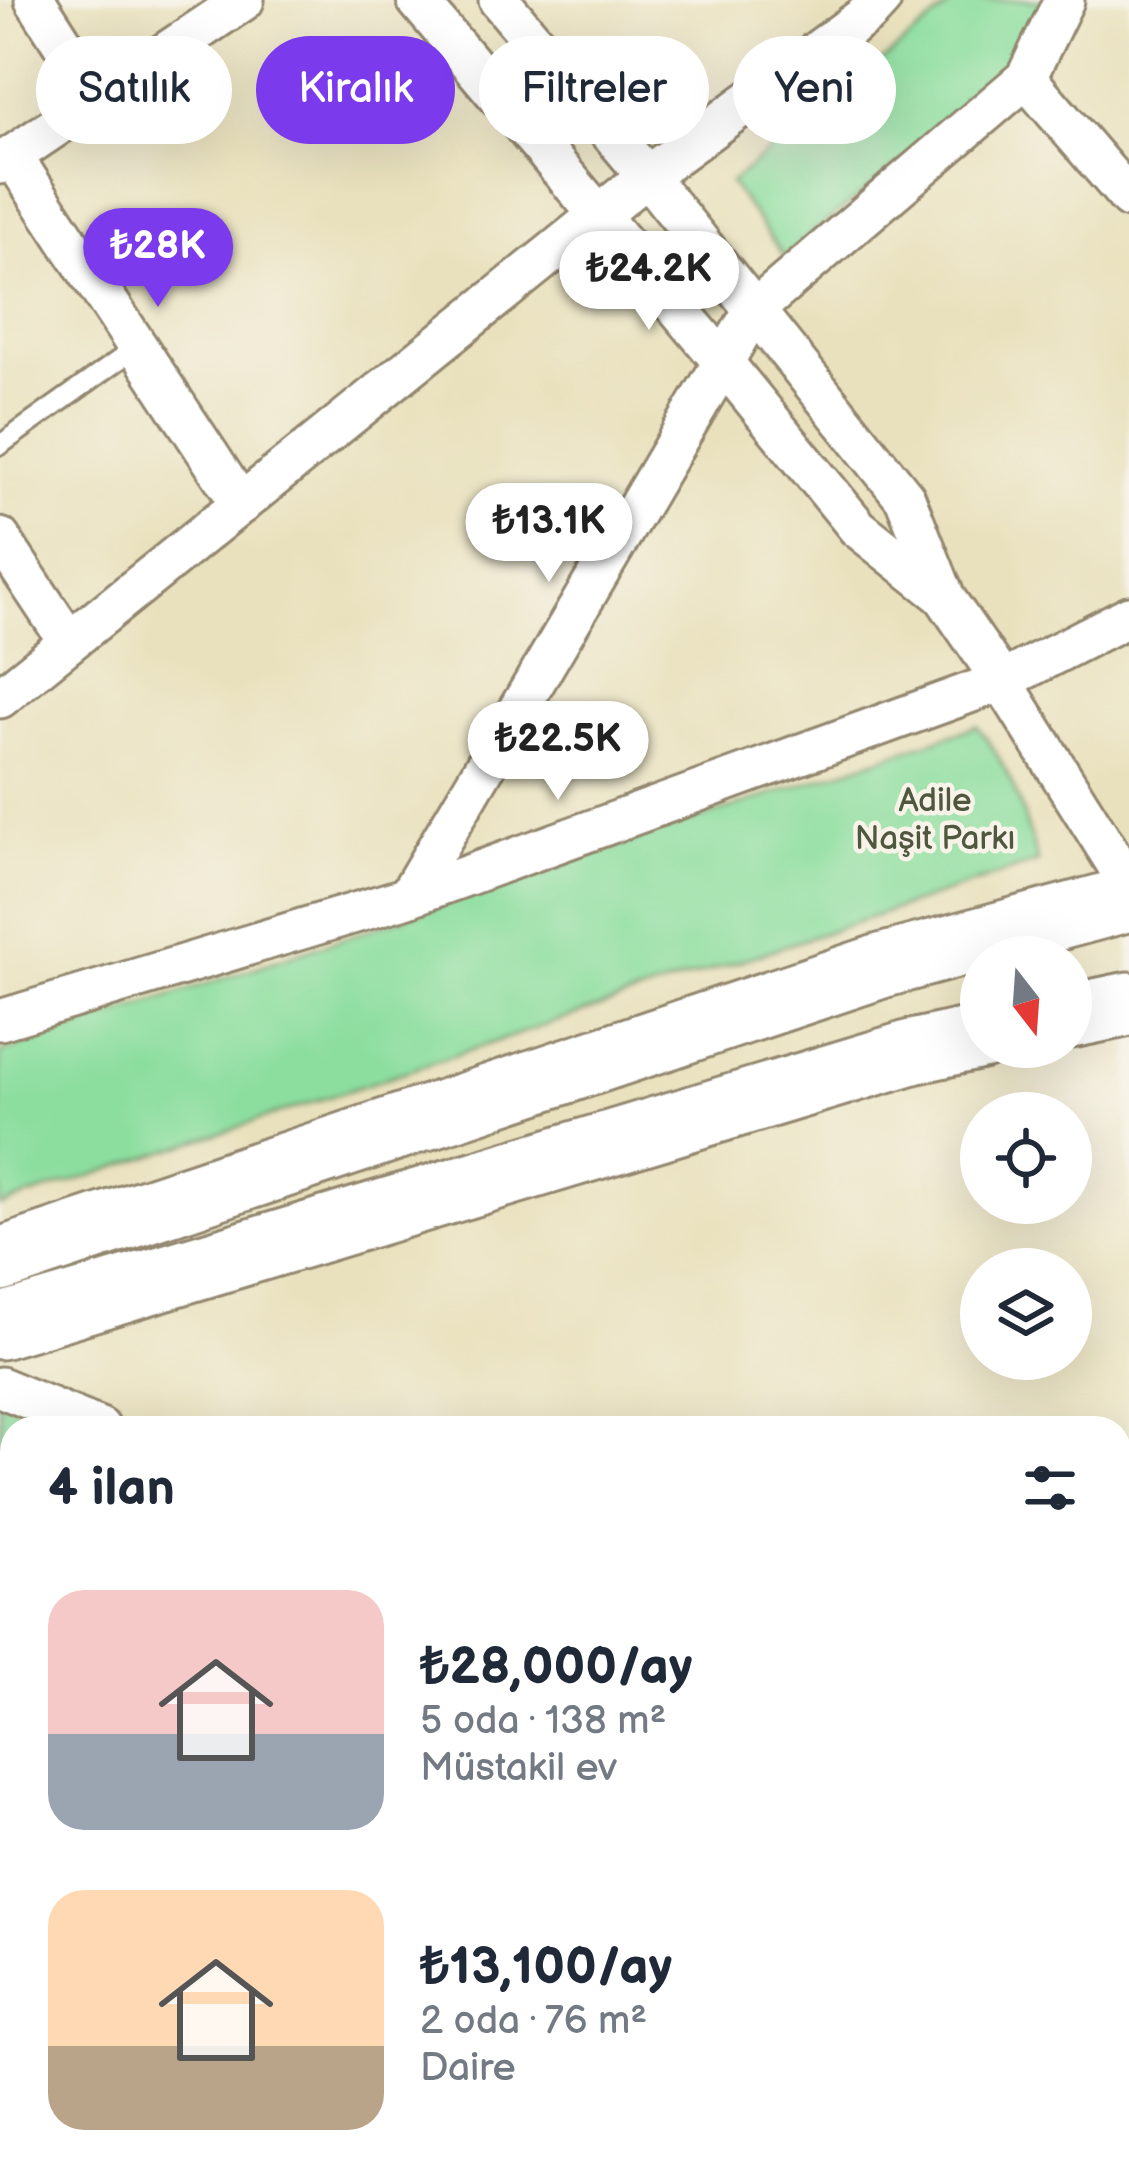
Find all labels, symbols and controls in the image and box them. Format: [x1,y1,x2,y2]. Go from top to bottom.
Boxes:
chip: Satılık [36,36,232,144]
chip: Kiralık [256,36,455,144]
chip: Filtreler [479,36,709,144]
chip: Yeni [733,36,896,144]
pin: ₺28K [87,208,229,310]
text: ₺28K [110,223,206,270]
pin: ₺24.2K [551,231,747,333]
text: ₺24.2K [586,246,712,293]
pin: ₺13.1K [451,483,647,585]
text: ₺13.1K [492,498,606,545]
pin: ₺22.5K [460,701,656,803]
text: ₺22.5K [495,716,621,763]
park label: Adile Naşit Parkı [855,781,1015,859]
north arrow [960,936,1092,1068]
map controls [960,936,1092,1380]
button: locate [960,1092,1092,1224]
button: layers [960,1248,1092,1380]
icon: filters [1017,1455,1083,1521]
text: 4 ilan [48,1458,175,1519]
text: ₺28,000/ay [420,1637,692,1698]
icon: home [144,1638,288,1782]
text: 5 oda · 138 m² [420,1698,666,1745]
text: Müstakil ev [420,1745,617,1792]
text: ₺13,100/ay [420,1937,672,1998]
icon: home [144,1938,288,2082]
text: 2 oda · 76 m² [420,1998,647,2045]
text: Daire [420,2045,516,2092]

